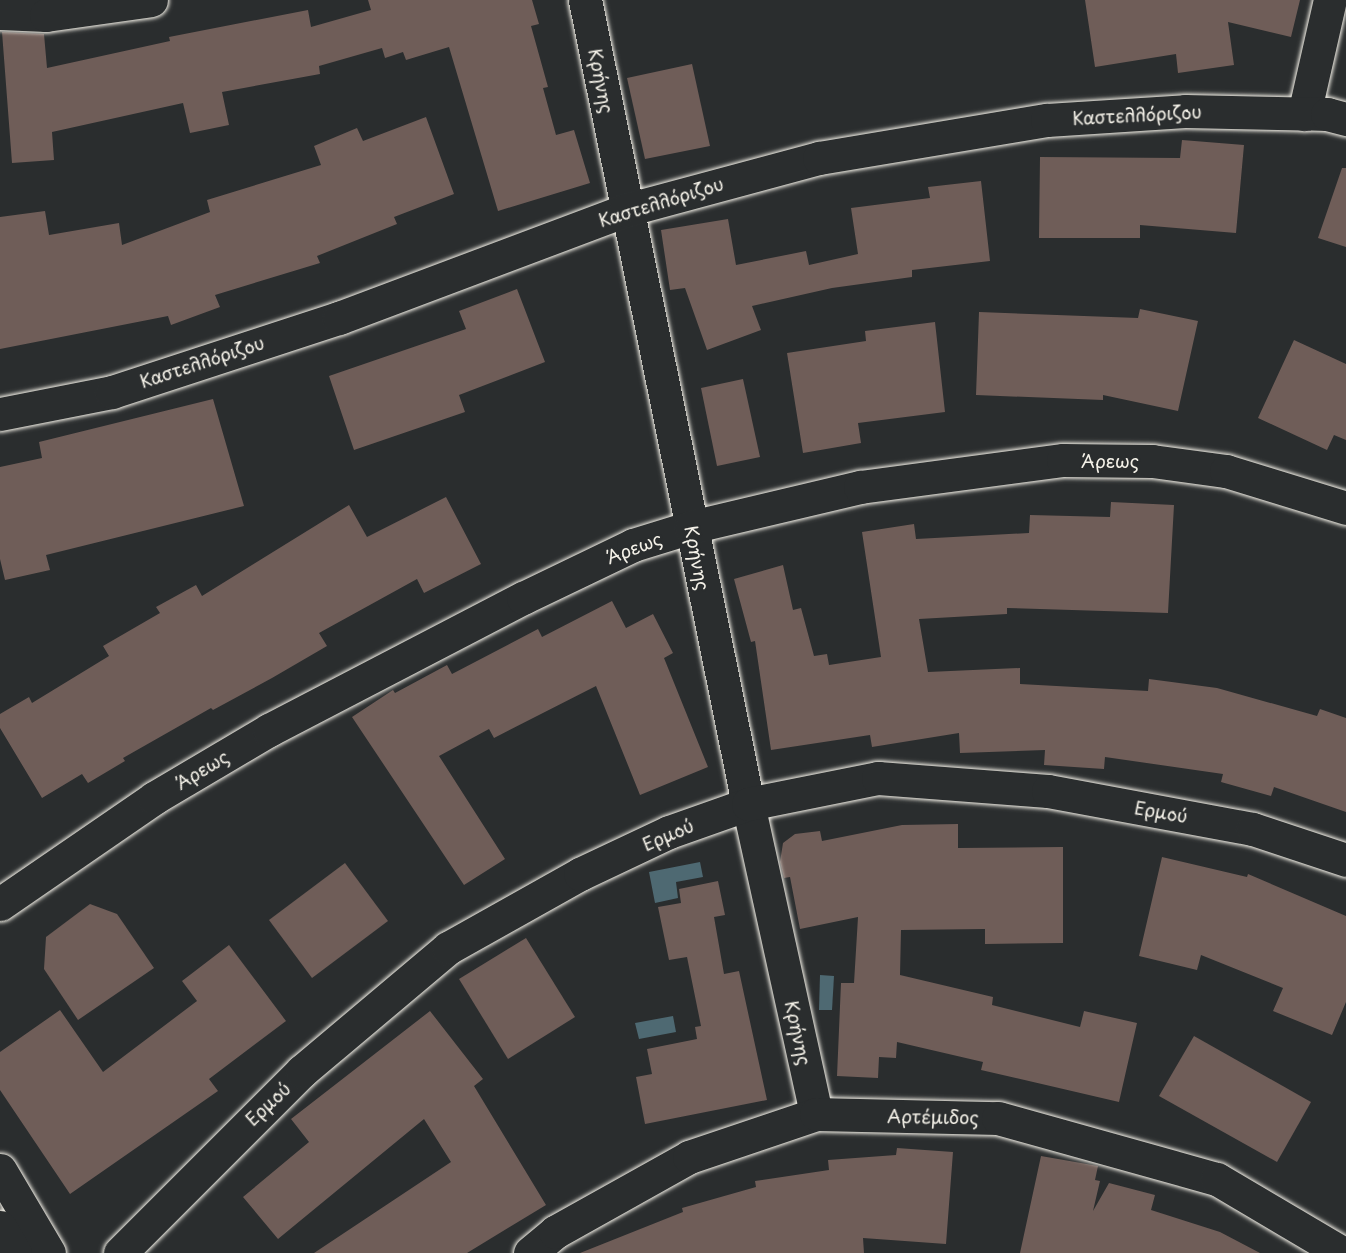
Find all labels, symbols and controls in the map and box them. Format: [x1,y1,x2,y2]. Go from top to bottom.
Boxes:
street label: Κρήνης [584,47,618,115]
street label: Καστελλόριζου [1072,101,1202,129]
street label: Καστελλόριζου [596,173,726,231]
street label: Καστελλόριζου [137,332,267,392]
street label: Άρεως [1081,450,1139,472]
street label: Κρήνης [680,524,714,592]
street label: Άρεως [603,528,665,568]
street label: Άρεως [172,746,232,794]
street label: Ερμού [1133,797,1189,827]
street label: Ερμού [639,815,697,855]
street label: Κρήνης [781,999,815,1067]
street label: Ερμού [241,1078,295,1130]
street label: Αρτέμιδος [887,1105,979,1129]

